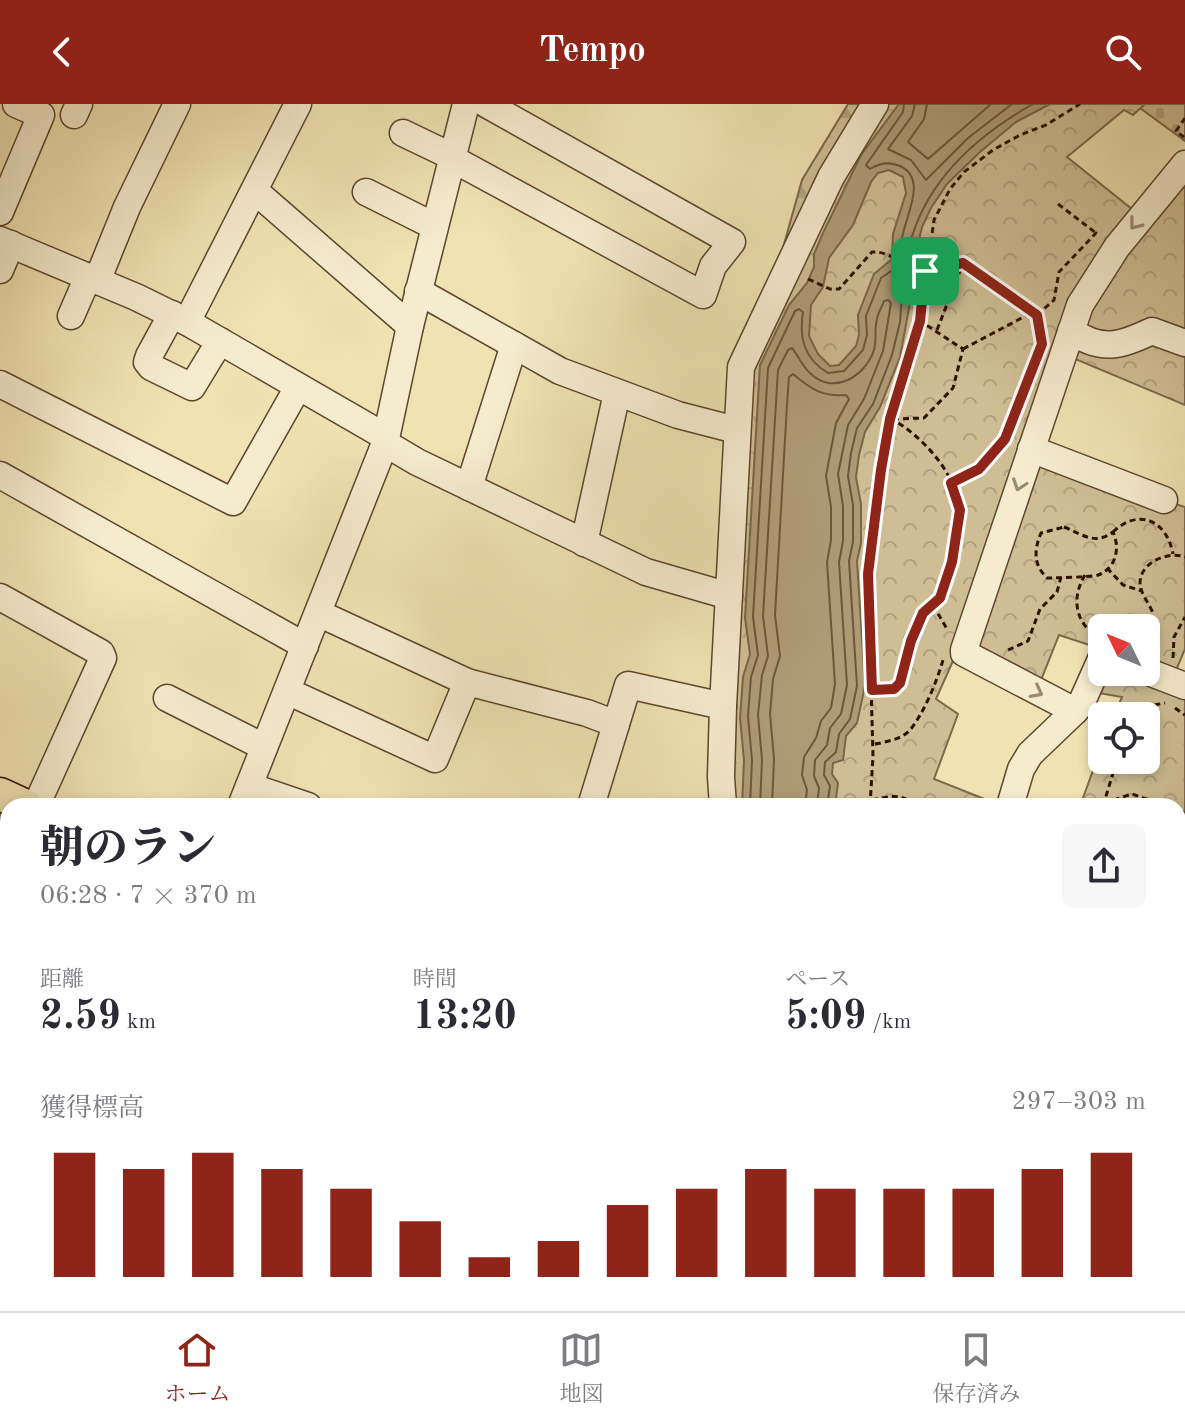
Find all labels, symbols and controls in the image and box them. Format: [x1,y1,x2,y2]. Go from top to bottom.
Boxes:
icon: back [40,30,84,74]
icon: search [1101,30,1145,74]
text: Tempo [539,34,646,70]
one-way arrow [1130,215,1144,230]
pin [891,237,959,305]
icon: arrive [903,249,947,293]
one-way arrow [1012,477,1028,491]
north arrow [1088,614,1160,686]
map controls [1088,614,1160,774]
one-way arrow [1029,682,1044,697]
button: locate [1088,702,1160,774]
button: share [1062,824,1146,908]
text: 朝のラン [40,828,216,872]
text: 06:28 · 7 × 370 m [40,883,257,909]
text: 距離 [40,969,84,991]
text: 時間 [413,969,457,991]
text: ペース [785,969,850,991]
text: 2.59 [40,998,121,1038]
text: 13:20 [413,998,517,1038]
text: 5:09 [785,998,866,1038]
text: km [121,1011,156,1033]
text: /km [866,1011,911,1033]
text: 297–303 m [1011,1089,1146,1115]
text: 獲得標高 [40,1096,144,1122]
tab: ホーム [164,1328,231,1409]
tab: 地図 [559,1328,604,1409]
tab: 保存済み [932,1328,1021,1409]

